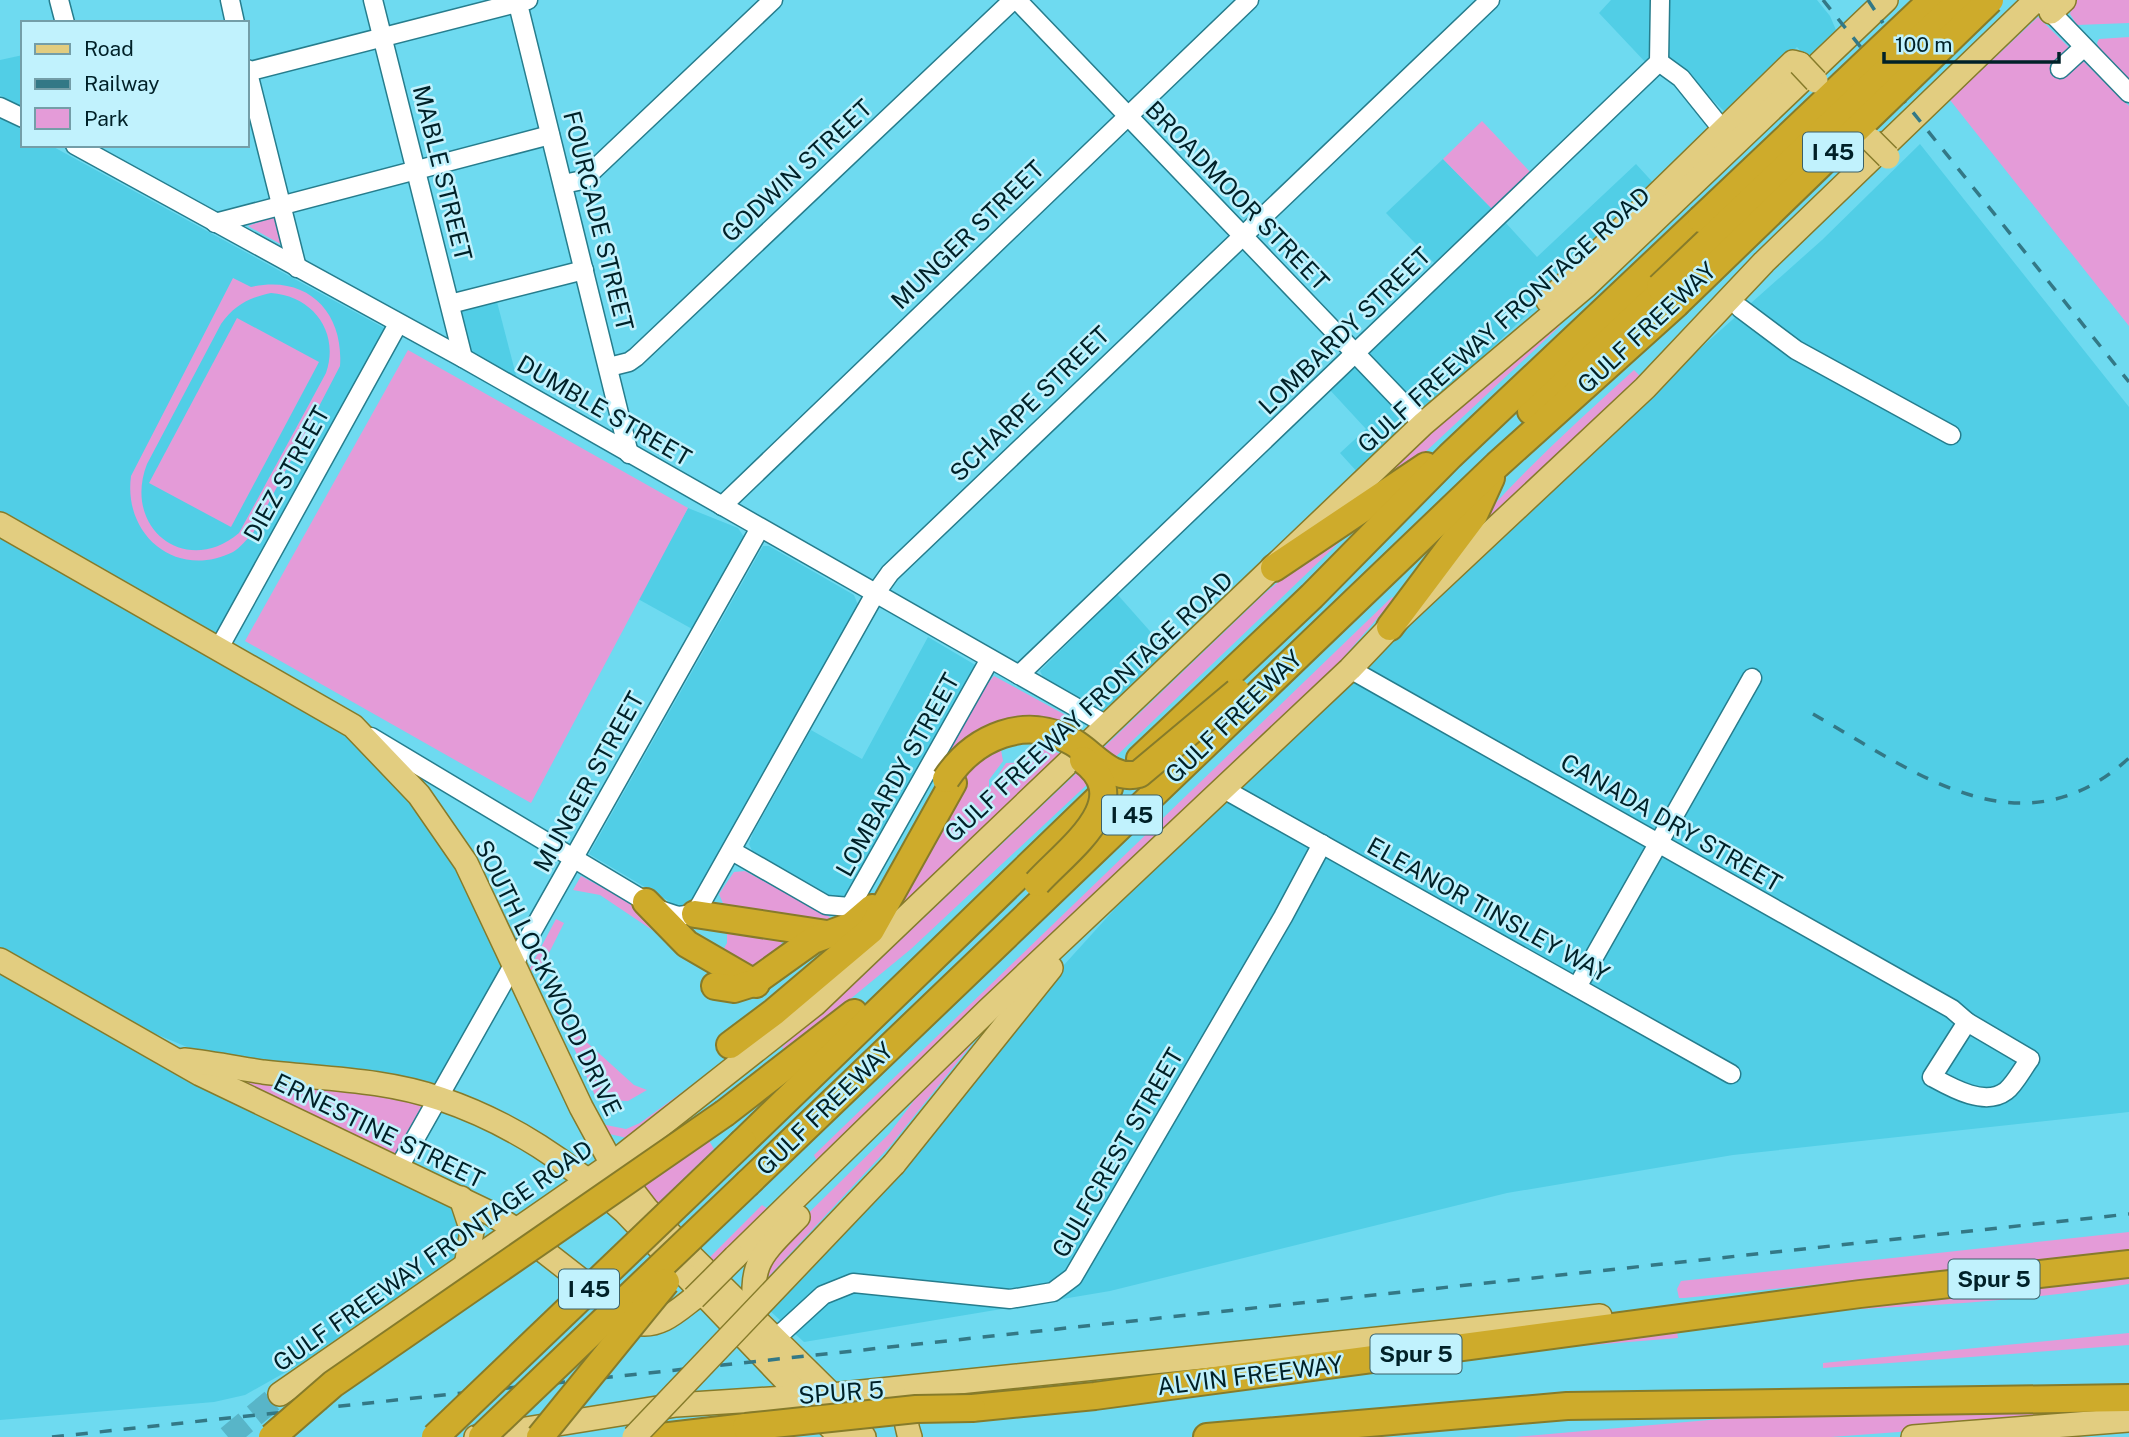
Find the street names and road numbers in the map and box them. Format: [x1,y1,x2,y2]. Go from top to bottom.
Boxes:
street label: MABLE STREET [408,82,478,263]
street label: GODWIN STREET [715,93,877,247]
street label: BROADMOOR STREET [1140,95,1335,296]
street label: FOURCADE STREET [558,108,640,334]
road number: I 45 [1803,132,1863,172]
street label: MUNGER STREET [885,154,1050,314]
street label: GULF FREEWAY FRONTAGE ROAD [1352,181,1656,459]
street label: LOMBARDY STREET [1253,241,1436,420]
street label: GULF FREEWAY [1572,256,1722,400]
street label: SCHARPE STREET [944,320,1115,487]
street label: DUMBLE STREET [512,349,697,471]
street label: DIEZ STREET [237,401,335,546]
street label: GULF FREEWAY FRONTAGE ROAD [939,566,1239,848]
street label: GULF FREEWAY [1160,645,1308,789]
street label: LOMBARDY STREET [830,668,965,881]
street label: MUNGER STREET [527,687,649,876]
street label: CANADA DRY STREET [1556,747,1787,897]
road number: I 45 [1102,796,1162,834]
street label: ELEANOR TINSLEY WAY [1363,831,1615,988]
street label: SOUTH LOCKWOOD DRIVE [470,835,628,1120]
street label: GULF FREEWAY [750,1036,899,1180]
street label: GULFCREST STREET [1046,1043,1188,1262]
street label: ERNESTINE STREET [270,1067,489,1193]
street label: GULF FREEWAY FRONTAGE ROAD [267,1134,598,1377]
road number: Spur 5 [1948,1260,2039,1298]
road number: I 45 [559,1270,619,1308]
road number: Spur 5 [1370,1334,1462,1373]
street label: ALVIN FREEWAY [1156,1350,1345,1400]
street label: SPUR 5 [797,1375,885,1409]

